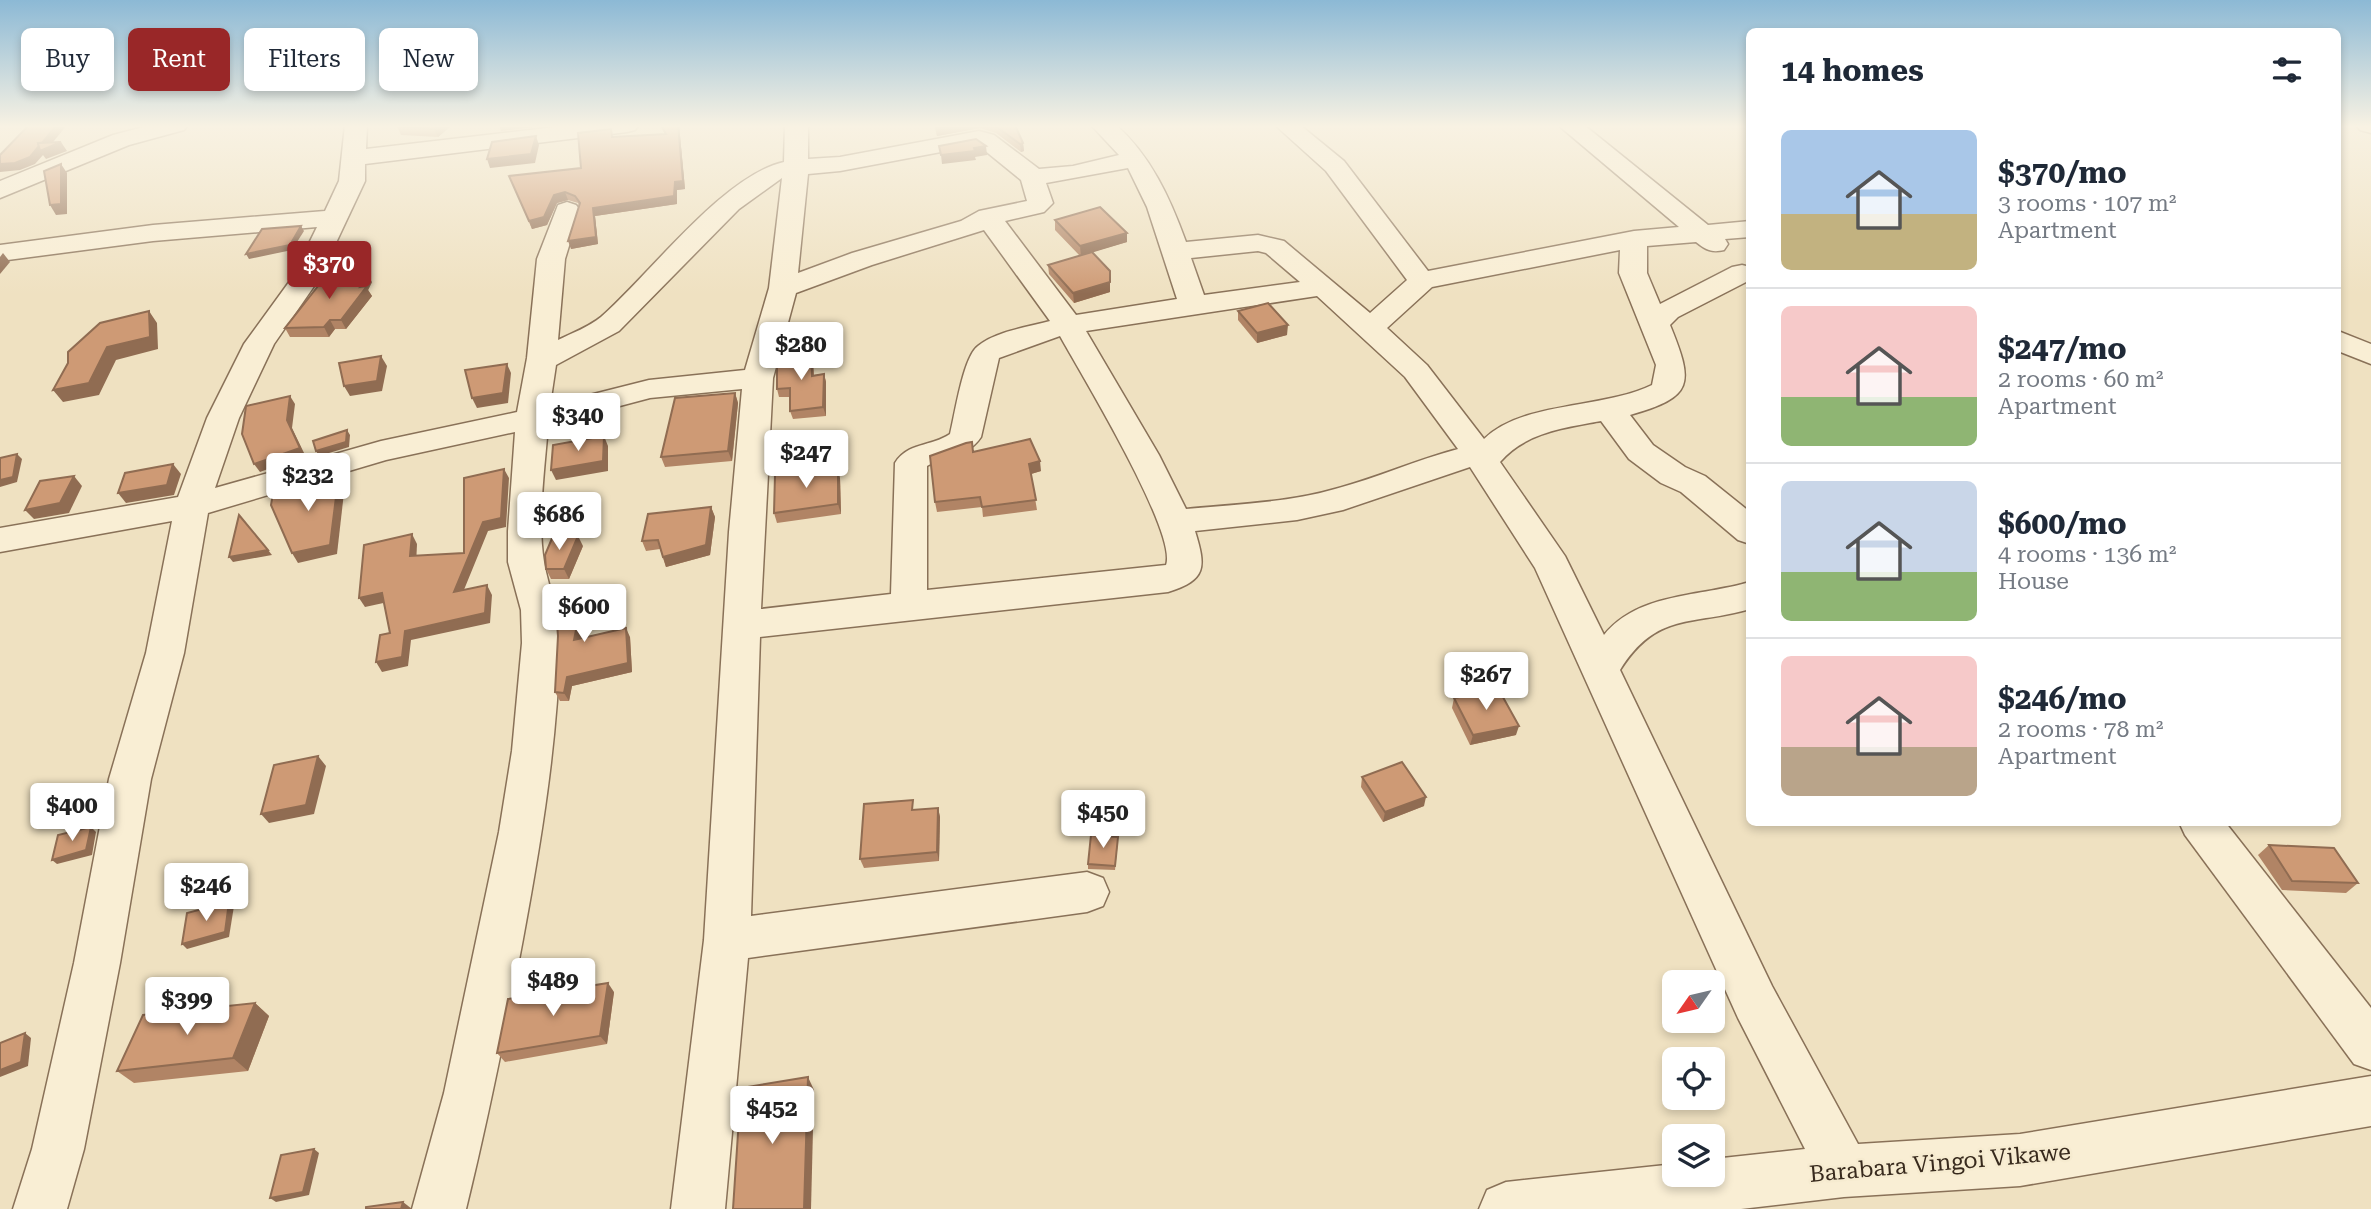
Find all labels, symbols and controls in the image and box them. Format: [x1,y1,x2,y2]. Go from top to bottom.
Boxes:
chip: Buy [21,28,114,91]
chip: Rent [128,28,230,91]
chip: Filters [244,28,365,91]
chip: New [379,28,478,91]
icon: filters [2268,51,2306,89]
text: 14 homes [1781,53,1924,88]
text: $370/mo [1998,155,2127,190]
icon: home [1837,158,1921,242]
text: 3 rooms · 107 m² [1998,190,2176,217]
text: Apartment [1998,217,2117,244]
pin: $370 [288,242,370,301]
text: $370 [303,250,355,277]
pin: $280 [760,322,842,382]
text: $280 [775,331,827,358]
text: $247/mo [1998,331,2127,366]
icon: home [1837,334,1921,418]
text: 2 rooms · 60 m² [1998,366,2164,393]
pin: $340 [537,393,619,453]
text: Apartment [1998,393,2117,420]
text: $340 [552,402,604,429]
pin: $247 [765,430,847,490]
text: $247 [780,439,832,466]
pin: $232 [267,454,349,513]
text: $232 [282,462,334,489]
pin: $686 [518,492,600,552]
text: $686 [533,501,585,528]
text: $600/mo [1998,506,2127,541]
icon: home [1837,509,1921,593]
text: 4 rooms · 136 m² [1998,541,2176,568]
text: House [1998,568,2069,595]
pin: $600 [543,584,625,644]
text: $600 [558,593,610,620]
pin: $267 [1445,652,1527,712]
text: $267 [1460,661,1512,688]
text: $246/mo [1998,681,2127,716]
icon: home [1837,684,1921,768]
text: 2 rooms · 78 m² [1998,716,2164,743]
text: Apartment [1998,743,2117,770]
pin: $400 [31,784,113,843]
pin: $450 [1062,790,1144,850]
text: $400 [46,792,98,819]
text: $450 [1077,799,1129,826]
pin: $246 [165,864,247,923]
text: $246 [180,872,232,899]
pin: $489 [512,958,594,1018]
text: $489 [527,967,579,994]
north arrow [1662,970,1726,1032]
map controls [1662,970,1725,1187]
pin: $399 [146,978,228,1037]
text: $399 [161,986,213,1013]
button: locate [1662,1047,1725,1110]
pin: $452 [731,1086,813,1146]
text: $452 [746,1095,798,1122]
button: layers [1662,1124,1725,1187]
street label: Barabara Vingoi Vikawe [1808,1138,2072,1188]

